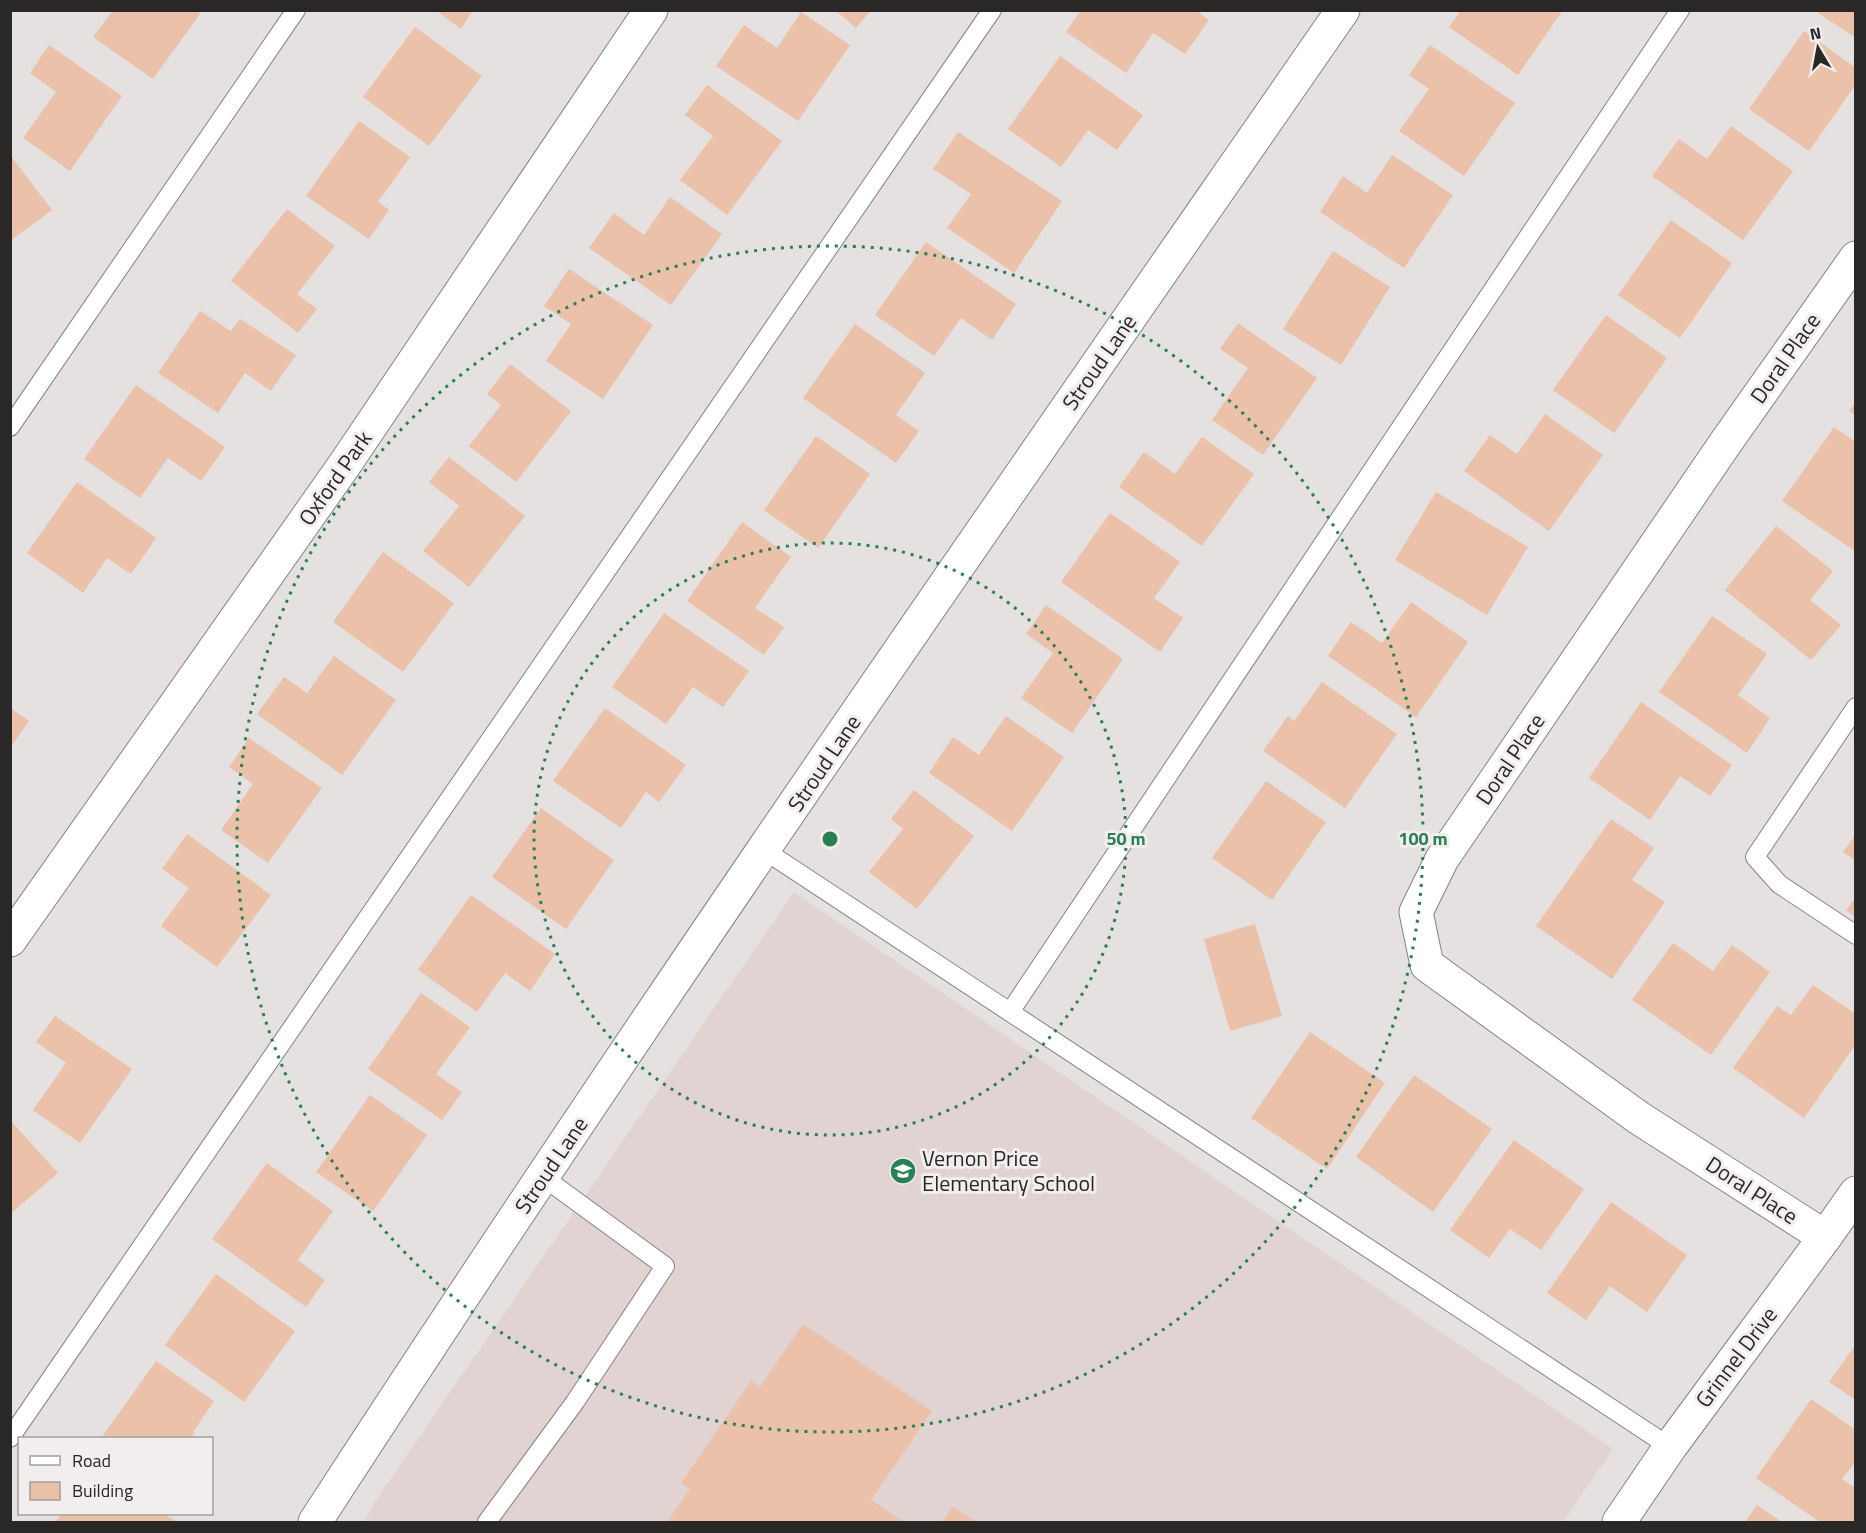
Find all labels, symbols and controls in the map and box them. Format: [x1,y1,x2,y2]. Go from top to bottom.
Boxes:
north arrow [1788,18,1848,78]
text: N [1808,20,1823,46]
street label: Doral Place [1741,306,1829,410]
street label: Stroud Lane [1053,307,1145,417]
street label: Oxford Park [290,423,380,532]
street label: Doral Place [1467,706,1553,812]
street label: Stroud Lane [779,707,869,819]
text: 50 m [1106,825,1146,852]
text: 100 m [1398,825,1448,852]
centre of rings [820,829,840,849]
street label: Stroud Lane [506,1109,596,1221]
place label: Vernon Price Elementary School [922,1141,1095,1200]
street label: Doral Place [1699,1147,1805,1233]
school or university icon: Vernon Price Elementary School [888,1156,918,1186]
street label: Grinnel Drive [1687,1299,1785,1415]
legend [18,1437,213,1515]
text: Road [72,1447,111,1474]
text: Building [72,1477,133,1504]

